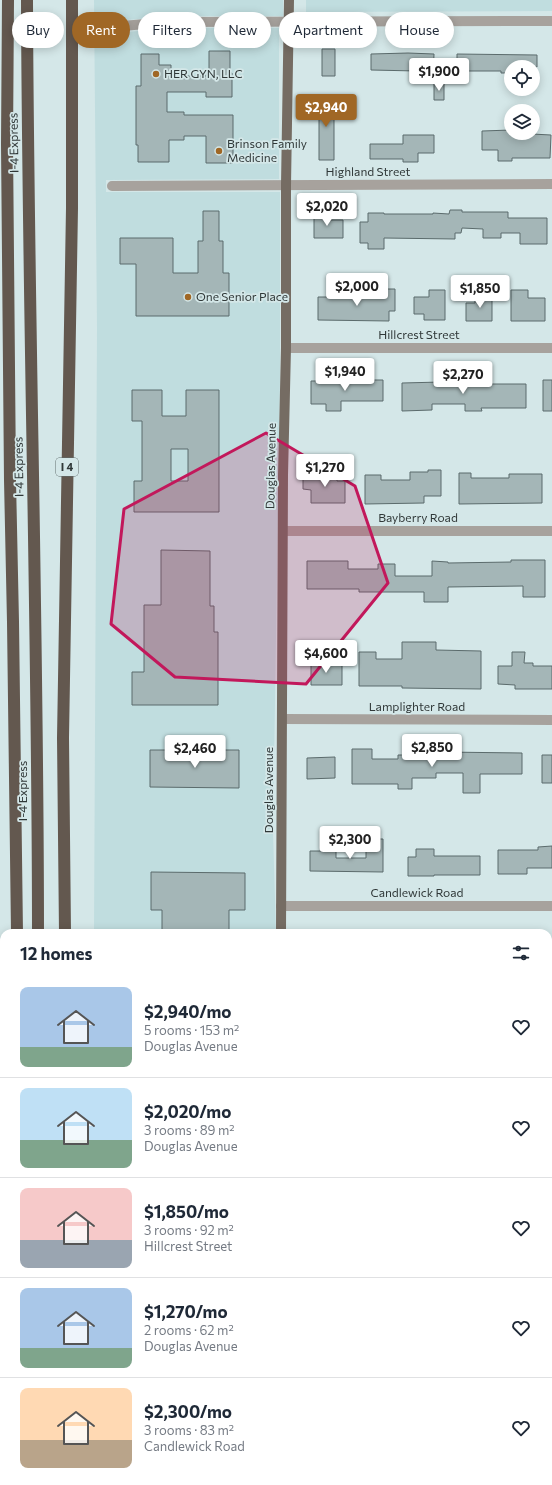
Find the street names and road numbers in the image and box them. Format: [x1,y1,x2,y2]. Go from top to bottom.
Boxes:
street label: I-4 Express [5,113,21,173]
street label: Highland Street [326,164,410,178]
street label: Hillcrest Street [378,327,460,341]
street label: Douglas Avenue [262,423,278,509]
street label: I-4 Express [10,437,26,497]
road number: I 4 [56,458,78,476]
street label: Bayberry Road [378,510,458,524]
street label: Lamplighter Road [369,699,465,713]
street label: Douglas Avenue [261,747,275,833]
street label: I-4 Express [15,761,29,821]
street label: Candlewick Road [371,885,464,899]

